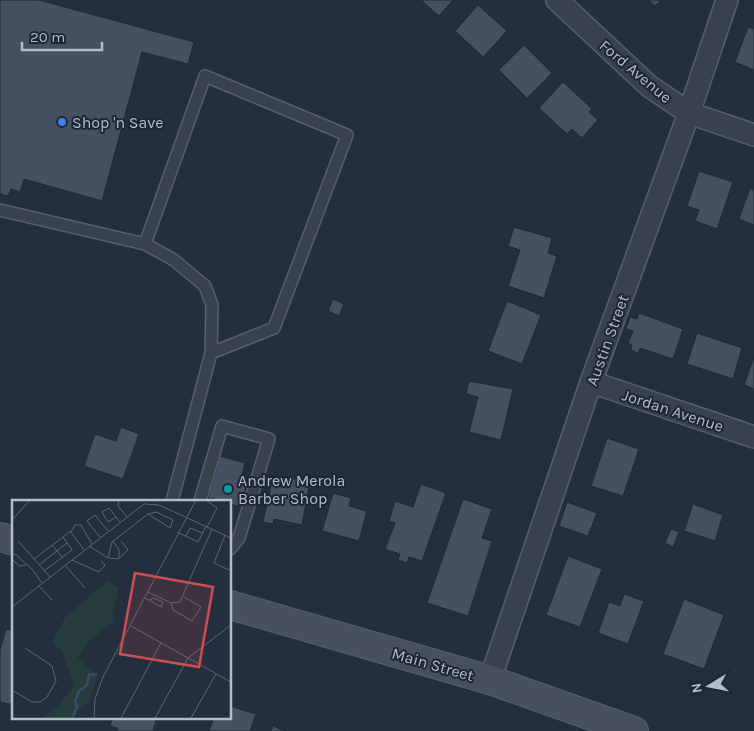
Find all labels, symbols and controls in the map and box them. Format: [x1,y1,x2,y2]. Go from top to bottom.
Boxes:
scale bar [22,20,102,52]
text: 20 m [30,28,65,46]
street label: Ford Avenue [596,36,676,107]
place label: Shop 'n Save [72,113,164,132]
marker: Shop 'n Save [56,116,68,128]
street label: Austin Street [582,292,633,388]
street label: Jordan Avenue [620,385,726,436]
place label: Andrew Merola Barber Shop [238,471,345,508]
marker: Andrew Merola Barber Shop [222,483,234,495]
inset map [12,500,231,718]
street label: Main Street [390,644,476,685]
north arrow [684,661,734,711]
text: N [687,682,706,695]

